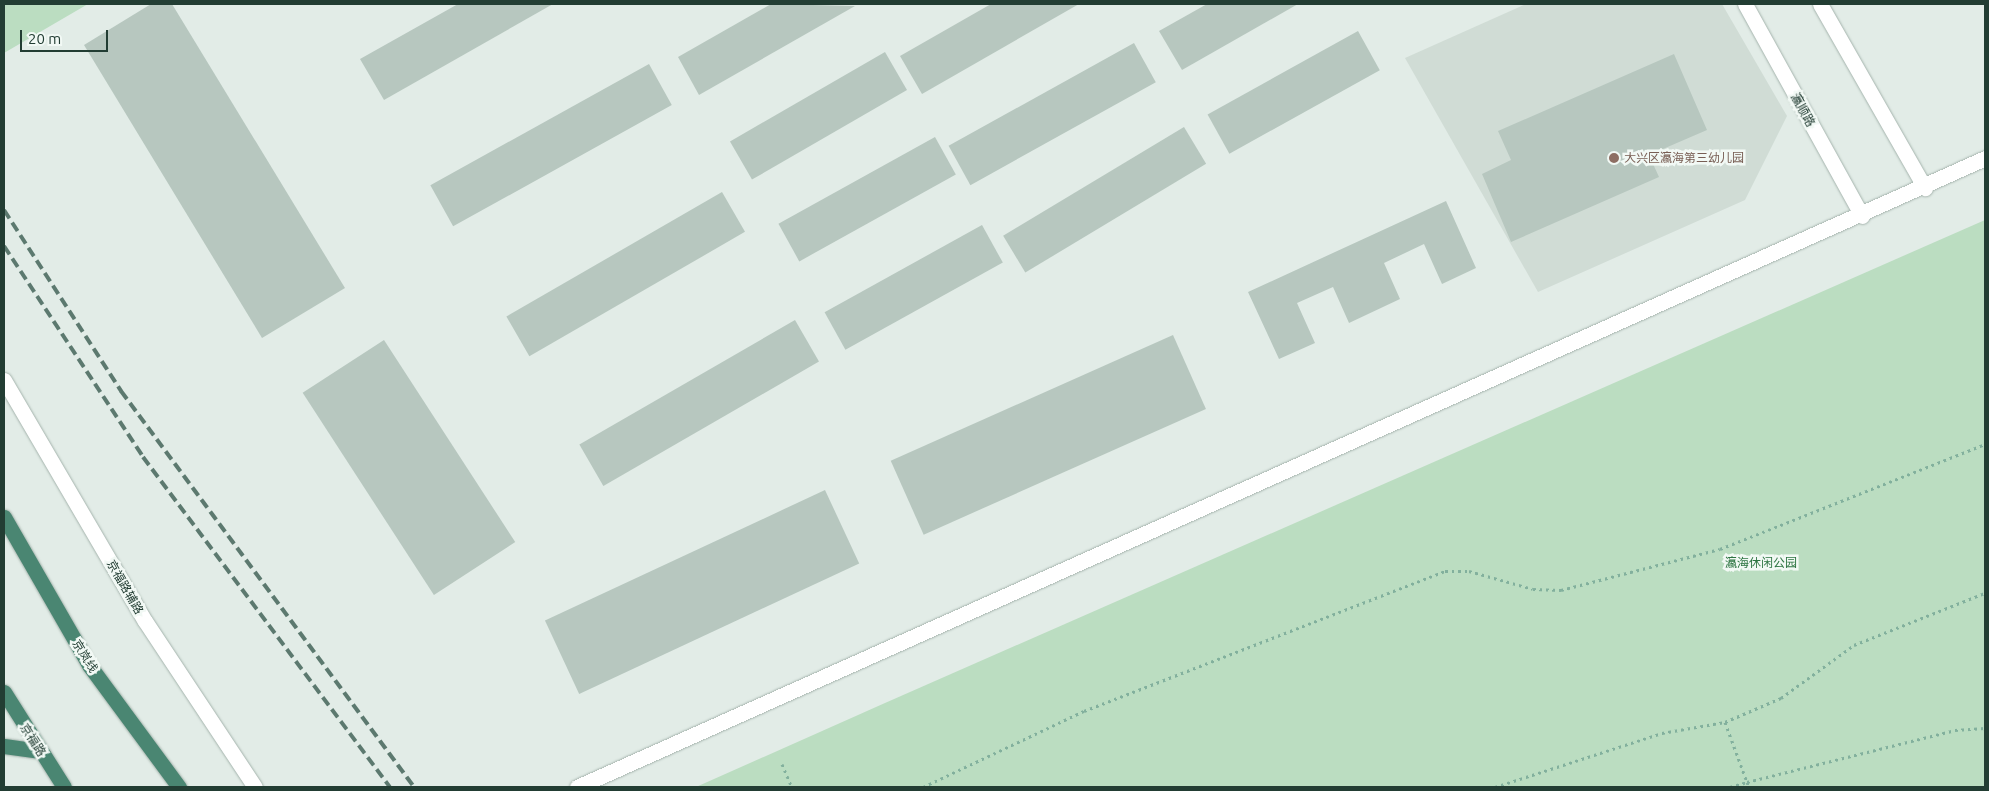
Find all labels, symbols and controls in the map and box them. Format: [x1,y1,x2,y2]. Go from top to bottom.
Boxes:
scale bar [22,20,110,52]
text: 20 m [28,30,61,47]
street label: 瀛顺路 [1788,91,1818,129]
place label: 大兴区瀛海第三幼儿园 [1624,151,1744,165]
marker: 大兴区瀛海第三幼儿园 [1608,152,1620,164]
park label: 瀛海休闲公园 [1725,556,1797,570]
street label: 京福路辅路 [104,557,146,617]
street label: 京岚线 [69,637,101,675]
street label: 京福路 [17,721,49,759]

